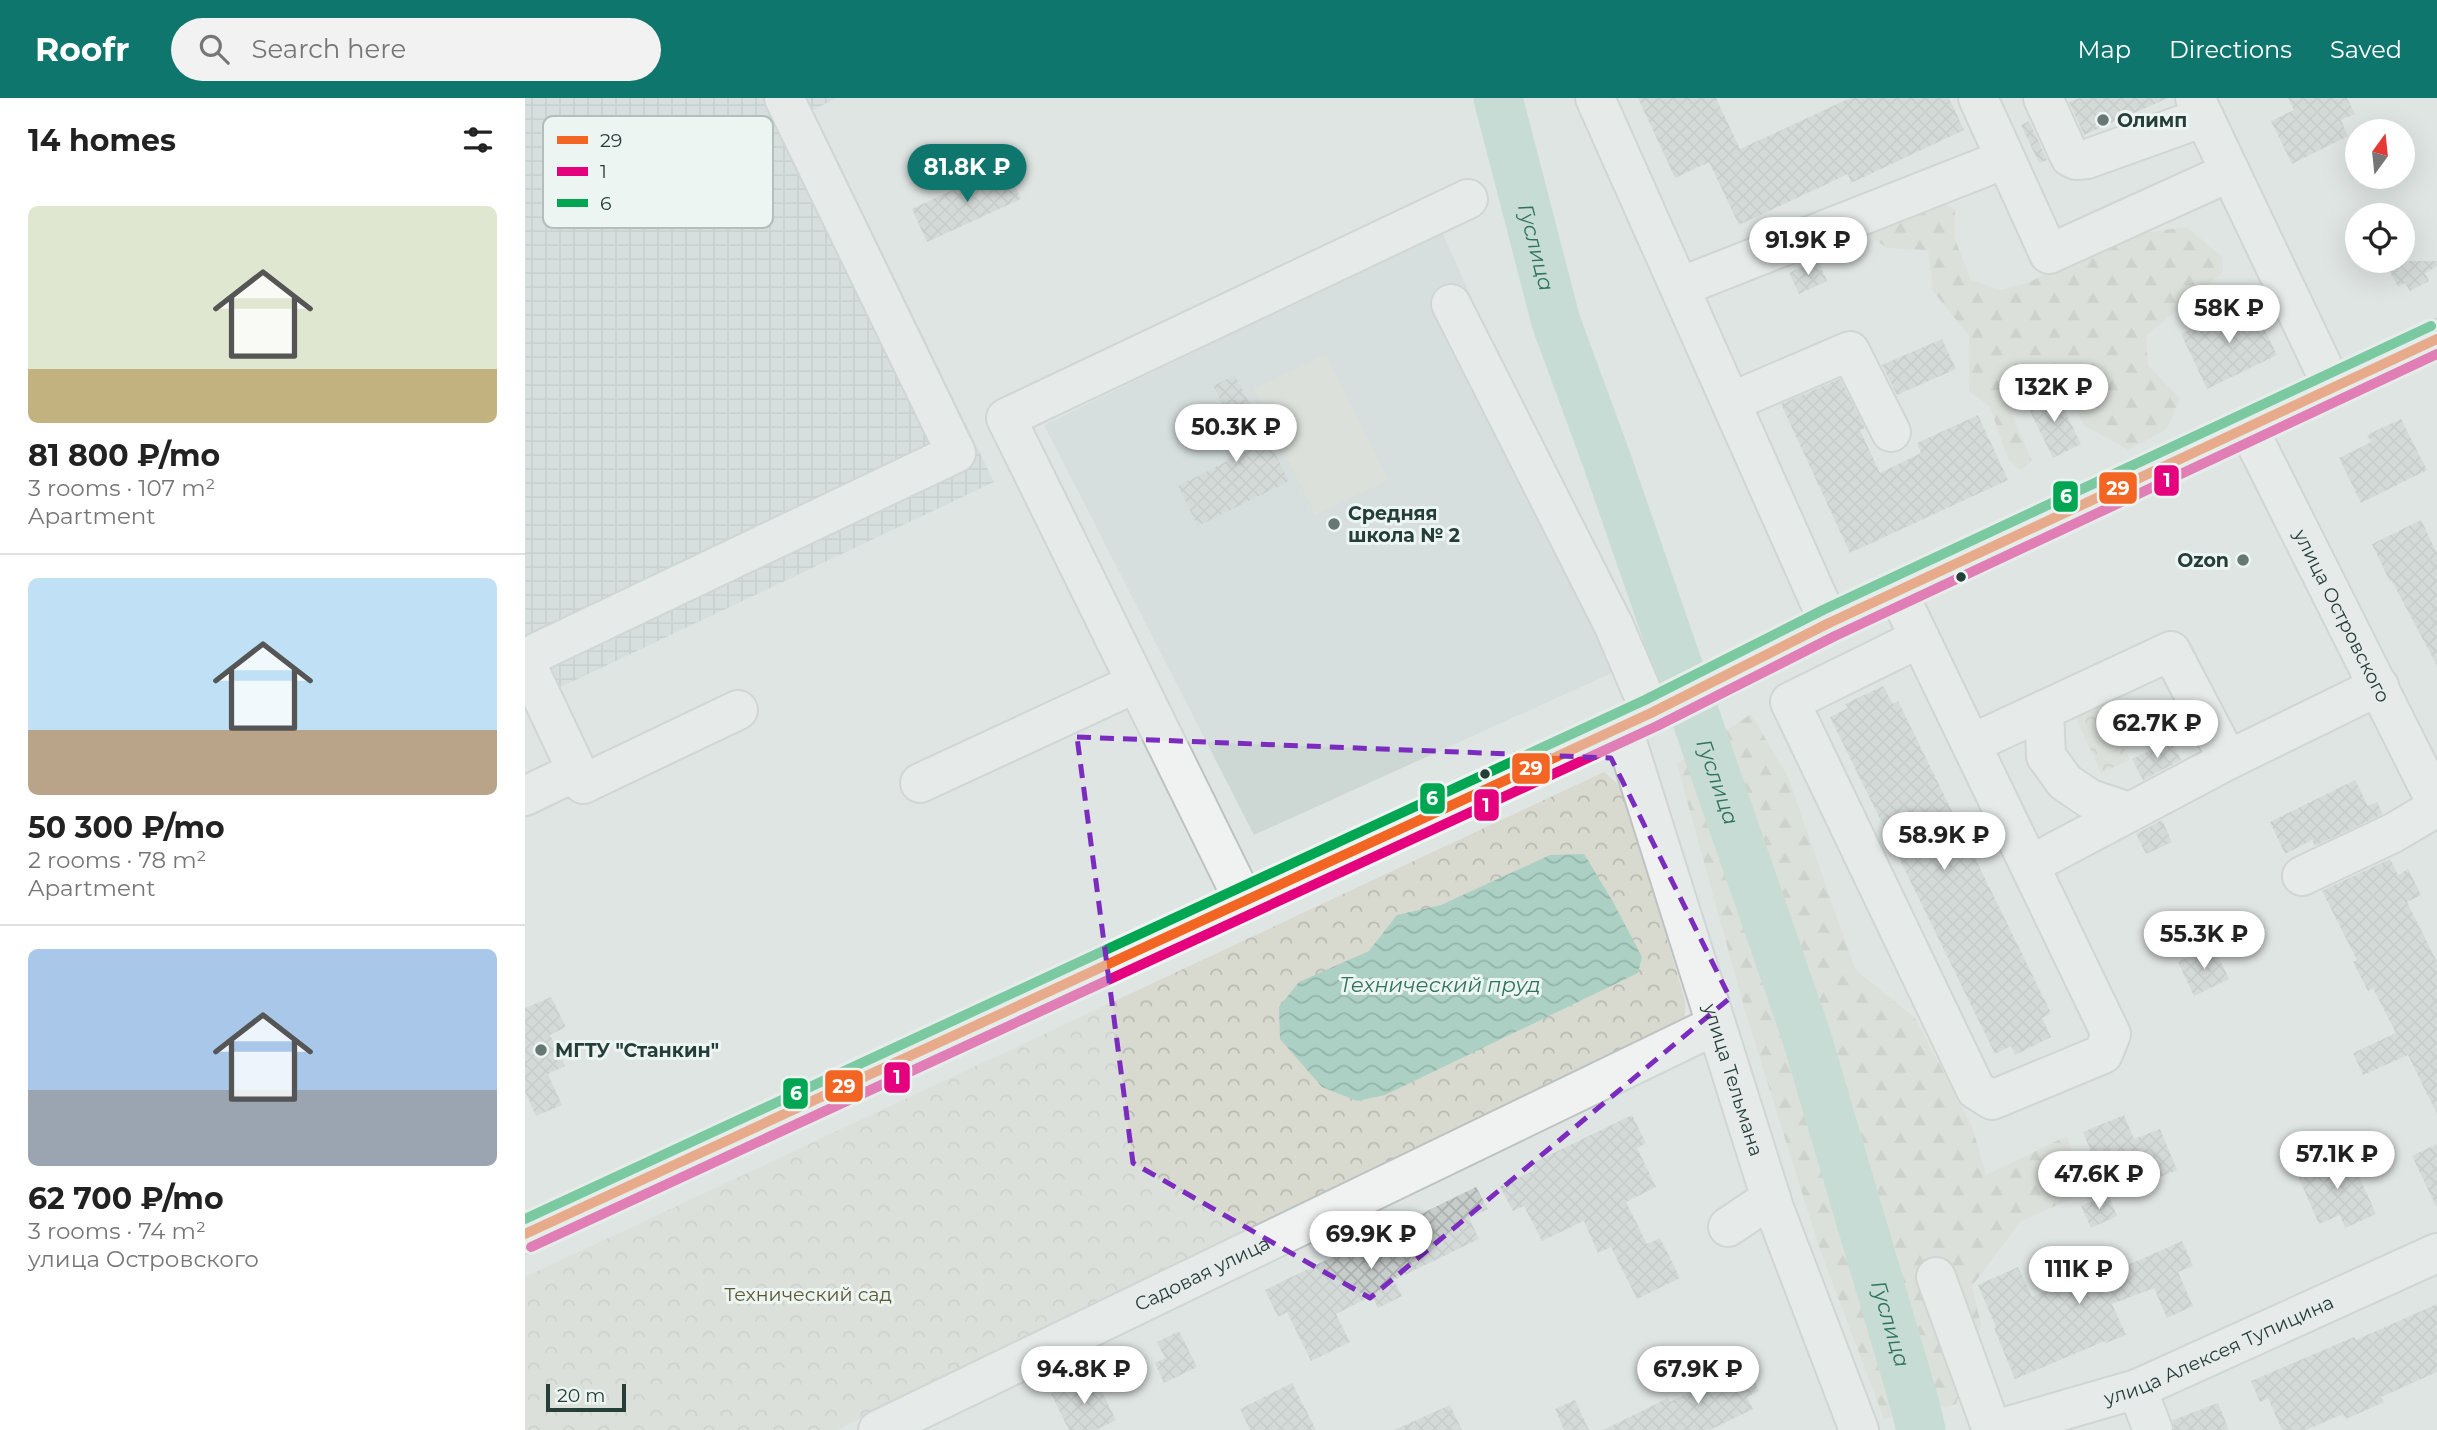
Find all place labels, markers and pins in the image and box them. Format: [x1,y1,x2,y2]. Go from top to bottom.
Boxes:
place label: Олимп [2117,109,2187,132]
marker: Олимп [2095,112,2111,128]
pin: 81.8K ₽ [902,144,1032,204]
pin: 91.9K ₽ [1743,218,1873,277]
pin: 58K ₽ [2180,286,2278,345]
pin: 132K ₽ [1997,364,2111,424]
pin: 50.3K ₽ [1171,404,1301,464]
place label: Средняя школа № 2 [1348,502,1460,547]
marker: Средняя школа № 2 [1326,516,1342,532]
place label: Ozon [2177,549,2229,572]
marker: Ozon [2235,552,2251,568]
unlabelled marker [1954,570,1968,584]
pin: 62.7K ₽ [2092,700,2222,760]
unlabelled marker [1478,767,1492,781]
pin: 58.9K ₽ [1879,812,2009,872]
pin: 55.3K ₽ [2139,912,2269,971]
place label: МГТУ "Станкин" [555,1039,719,1062]
marker: МГТУ "Станкин" [533,1042,549,1058]
pin: 57.1K ₽ [2272,1132,2402,1191]
pin: 47.6K ₽ [2034,1152,2164,1211]
pin: 69.9K ₽ [1306,1212,1436,1271]
pin: 111K ₽ [2022,1246,2136,1306]
pin: 94.8K ₽ [1019,1346,1149,1406]
pin: 67.9K ₽ [1633,1346,1763,1406]

